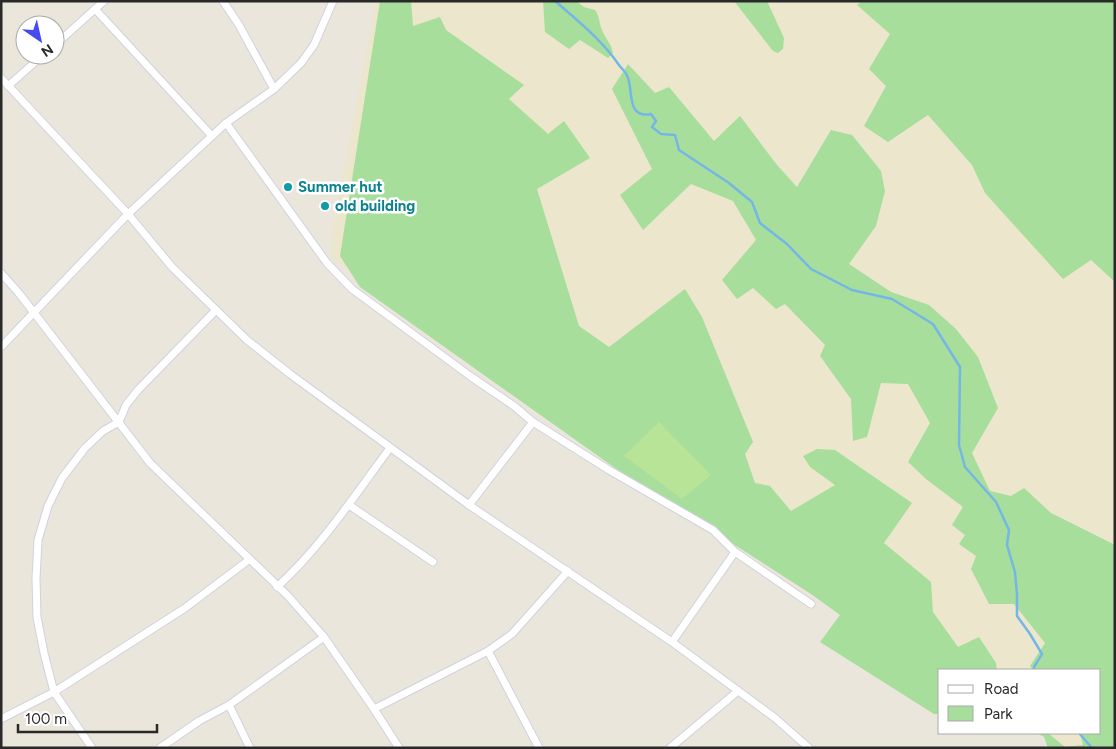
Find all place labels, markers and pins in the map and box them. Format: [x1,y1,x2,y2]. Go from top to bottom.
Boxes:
place label: Summer hut [298,178,382,196]
marker: Summer hut [282,181,294,193]
place label: old building [335,197,415,215]
marker: old building [319,200,331,212]

